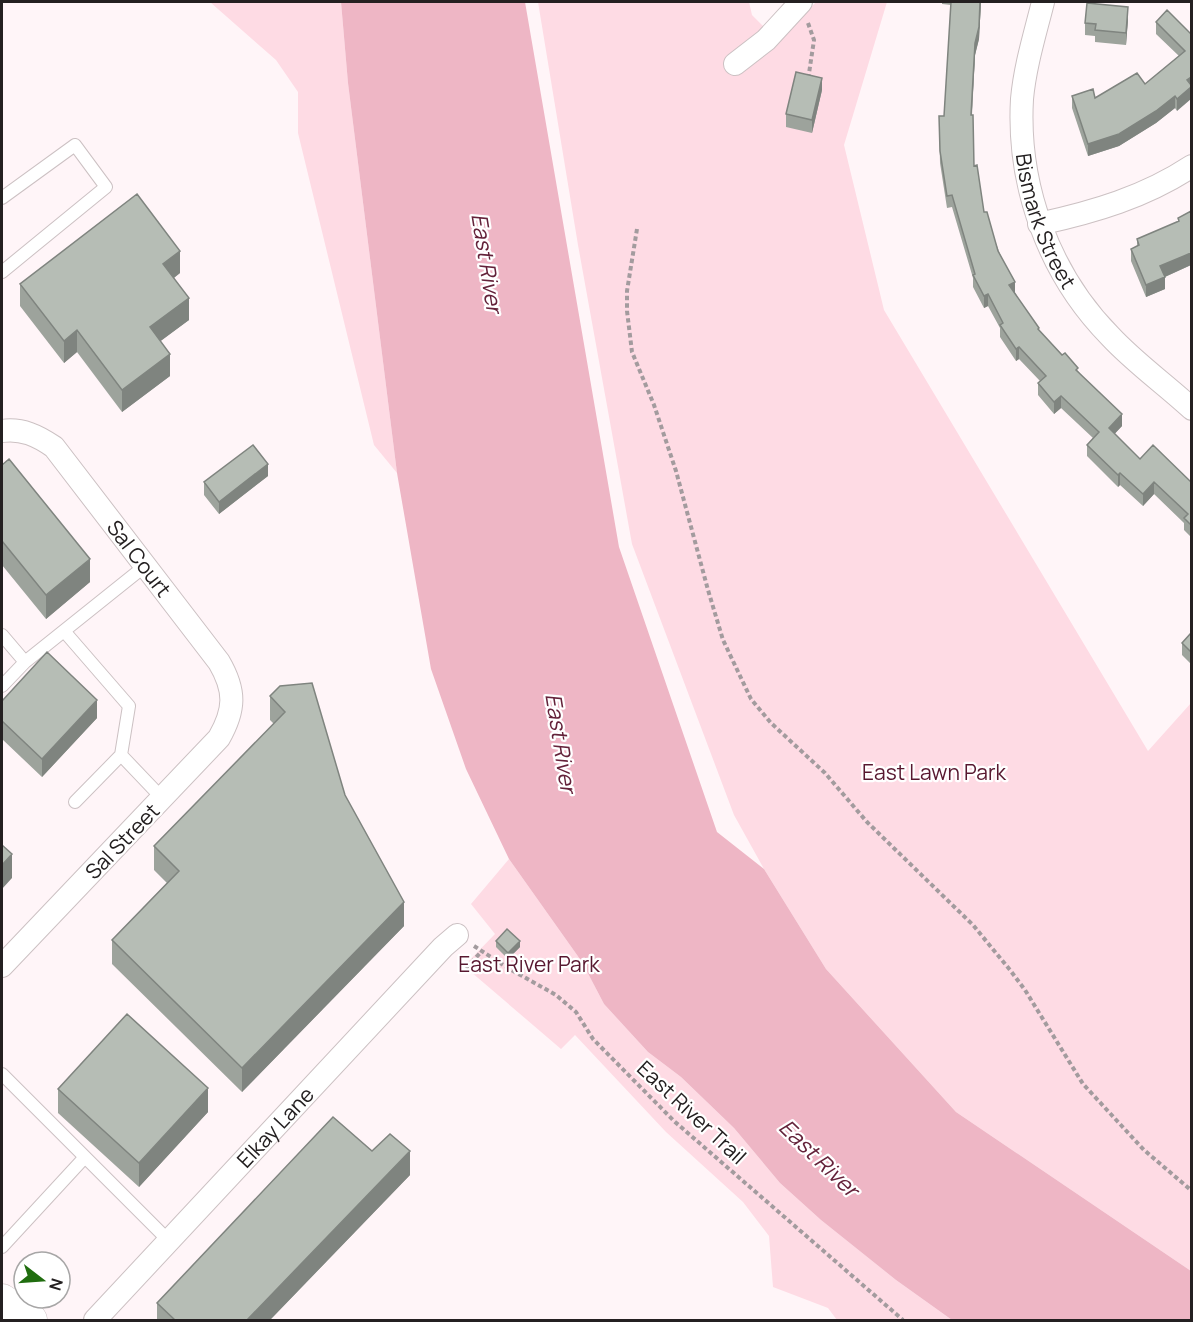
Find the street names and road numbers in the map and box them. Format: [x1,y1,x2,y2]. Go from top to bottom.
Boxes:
street label: Bismark Street [1010,152,1083,294]
street label: Sal Court [101,514,178,602]
street label: Sal Street [79,797,165,885]
street label: East River Trail [631,1054,753,1170]
street label: Elkay Lane [230,1081,320,1173]

